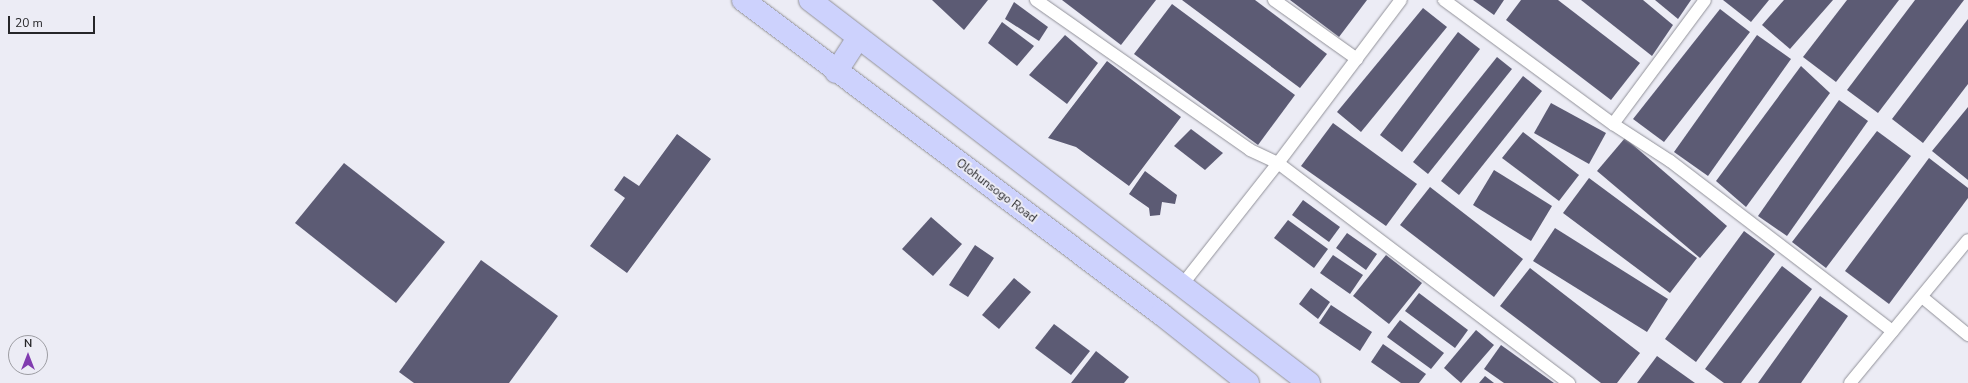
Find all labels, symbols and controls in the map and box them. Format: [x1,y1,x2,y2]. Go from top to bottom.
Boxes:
scale bar [10,8,97,34]
text: 20 m [15,15,43,31]
street label: Olohunsogo Road [953,156,1039,226]
north arrow [8,335,48,375]
text: N [24,336,32,351]

